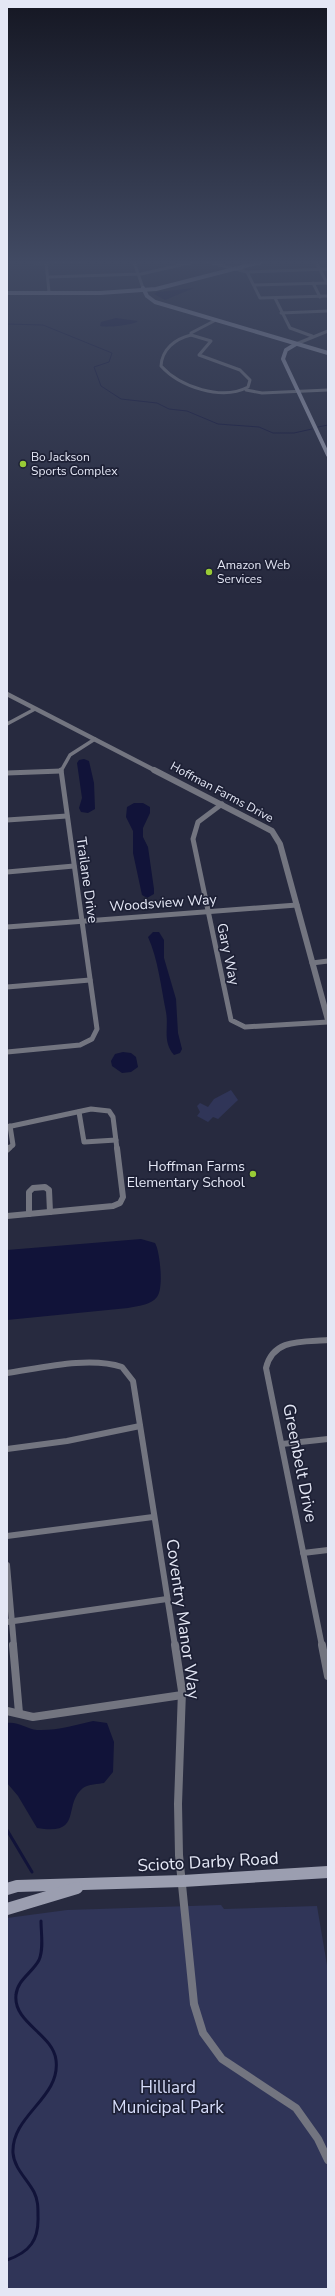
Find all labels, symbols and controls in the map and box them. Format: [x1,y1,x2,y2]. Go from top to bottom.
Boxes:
place label: Bo Jackson Sports Complex [31,449,118,479]
marker: Bo Jackson Sports Complex [18,459,28,469]
place label: Amazon Web Services [217,557,290,587]
marker: Amazon Web Services [204,567,214,577]
street label: Hoffman Farms Drive [168,758,276,826]
street label: Trailane Drive [72,836,102,924]
street label: Woodsview Way [109,890,218,916]
street label: Gary Way [212,921,244,988]
place label: Hoffman Farms Elementary School [127,1157,246,1192]
marker: Hoffman Farms Elementary School [248,1169,258,1179]
street label: Greenbelt Drive [277,1402,323,1524]
street label: Coventry Manor Way [160,1537,206,1701]
street label: Scioto Darby Road [137,1847,279,1877]
park label: Hilliard Municipal Park [112,2076,224,2119]

